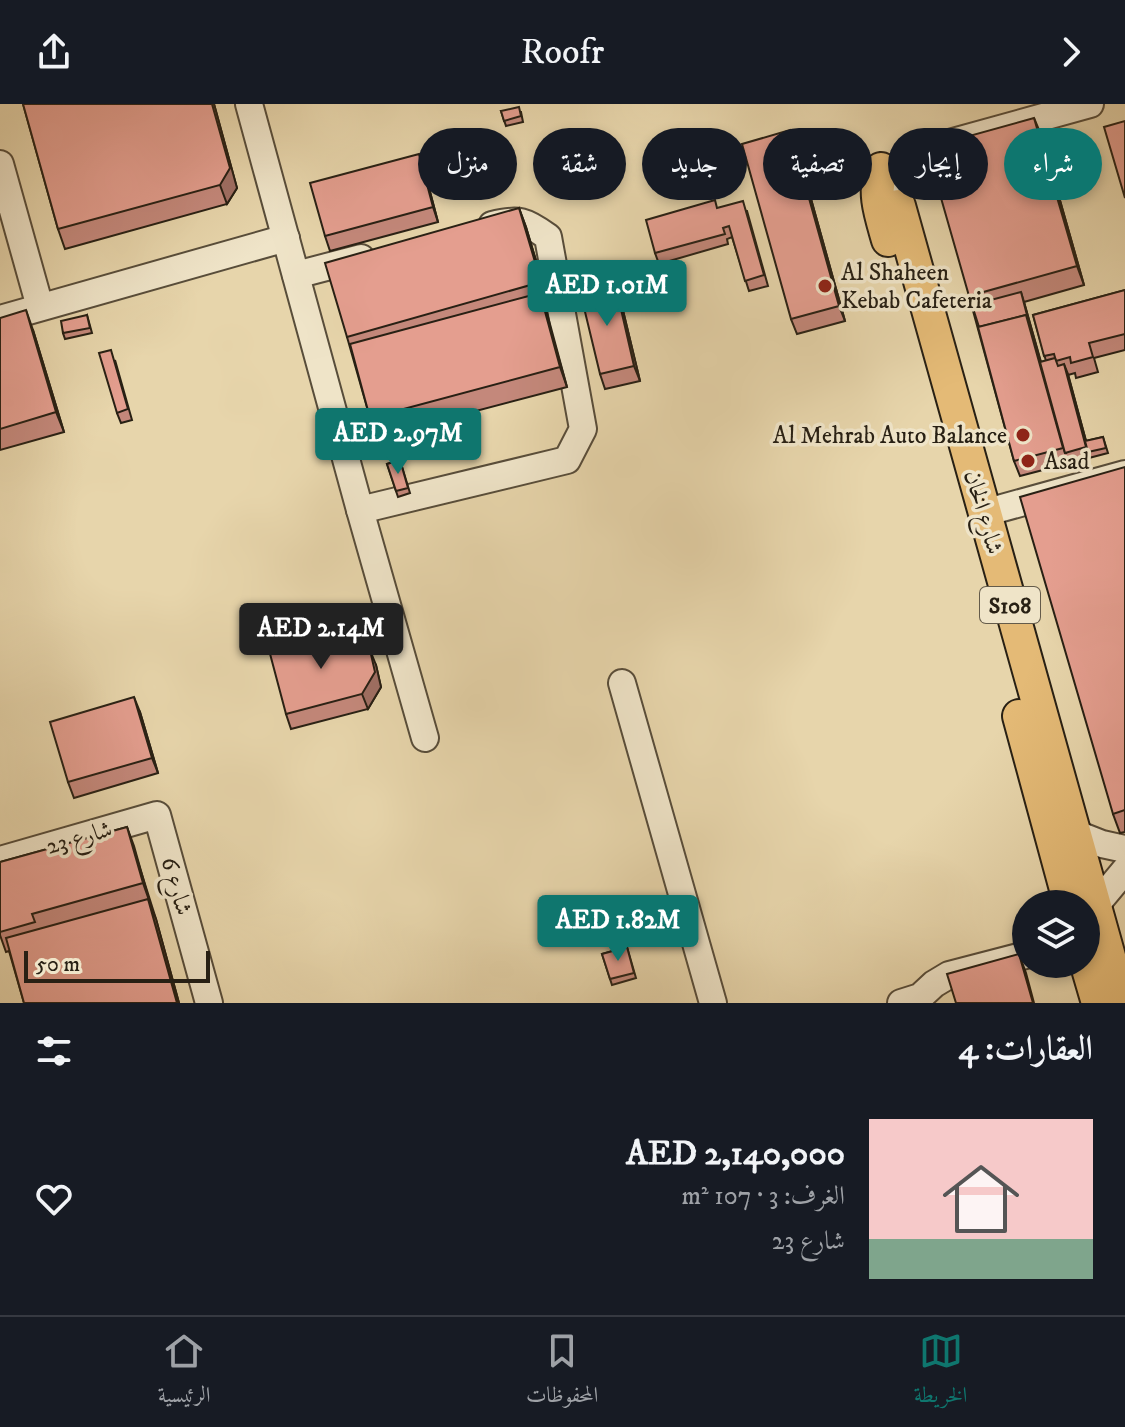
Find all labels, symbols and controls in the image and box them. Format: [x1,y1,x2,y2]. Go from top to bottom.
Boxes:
icon: share [32,30,76,74]
text: Roofr [521,30,604,75]
icon: forward [1049,30,1093,74]
chip: منزل [418,128,517,200]
chip: شقة [533,128,626,200]
chip: جديد [642,128,747,200]
chip: تصفية [763,128,872,200]
chip: إيجار [888,128,988,200]
chip: شراء [1004,128,1102,200]
place label: Al Shaheen Kebab Cafeteria [841,258,993,316]
pin: AED 1.01M [515,260,699,328]
text: AED 1.01M [546,269,668,302]
marker: Al Shaheen Kebab Cafeteria [816,277,834,295]
pin: AED 2.97M [306,408,490,476]
text: AED 2.97M [333,417,463,450]
place label: Al Mehrab Auto Balance [773,421,1007,451]
marker: Al Mehrab Auto Balance [1014,426,1032,444]
place label: Asad [1044,447,1089,477]
marker: Asad [1019,452,1037,470]
street label: شارع الخان [953,467,1009,559]
road number: S108 [980,587,1040,623]
pin: AED 2.14M [229,603,413,671]
text: AED 2.14M [257,612,385,645]
street label: شارع 23 [43,814,117,866]
street label: شارع 6 [150,854,199,920]
map controls [1012,890,1100,978]
button: layers [1012,890,1100,978]
pin: AED 1.82M [526,895,710,963]
text: AED 1.82M [555,904,681,937]
scale bar [24,947,210,983]
text: 50 m [36,951,80,978]
text: العقارات: 4 [958,1028,1093,1070]
icon: filters [32,1029,76,1073]
text: AED 2,140,000 [626,1133,845,1175]
icon: home [933,1151,1029,1247]
icon: heart [32,1177,76,1221]
text: الغرف: 3 · 107 m² [681,1180,845,1213]
text: شارع 23 [772,1225,845,1258]
tab: الرئيسية [158,1329,211,1416]
tab: المحفوظات [526,1329,598,1416]
tab: الخريطة [914,1329,967,1416]

